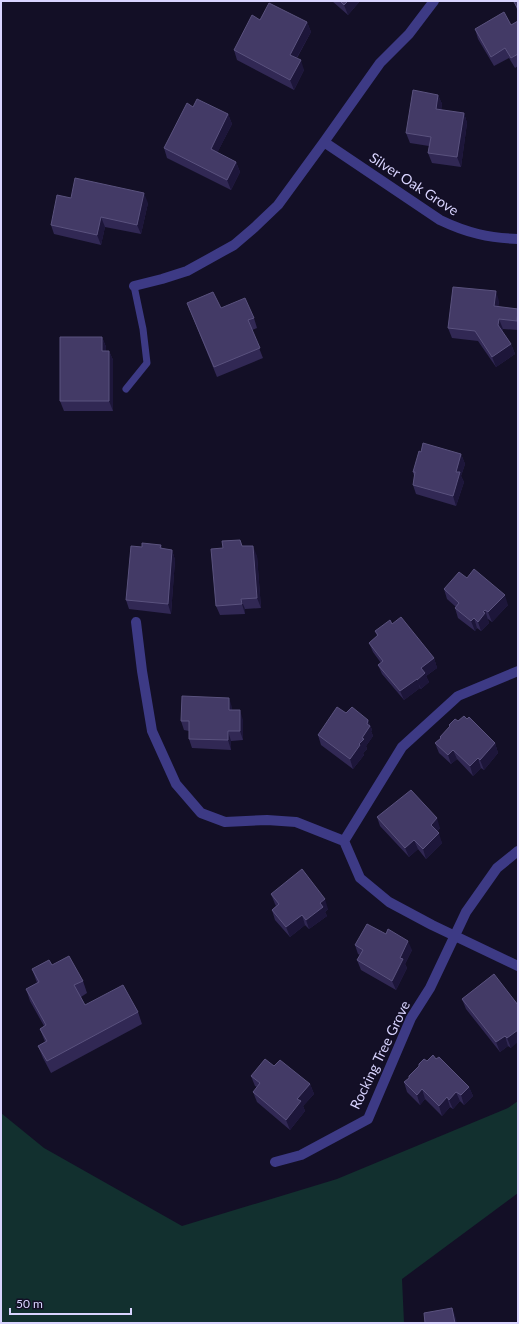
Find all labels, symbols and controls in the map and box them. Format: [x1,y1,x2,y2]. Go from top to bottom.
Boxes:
street label: Silver Oak Grove [367,148,462,219]
street label: Rocking Tree Grove [346,998,413,1112]
scale bar [10,1290,131,1316]
text: 50 m [16,1296,43,1311]

